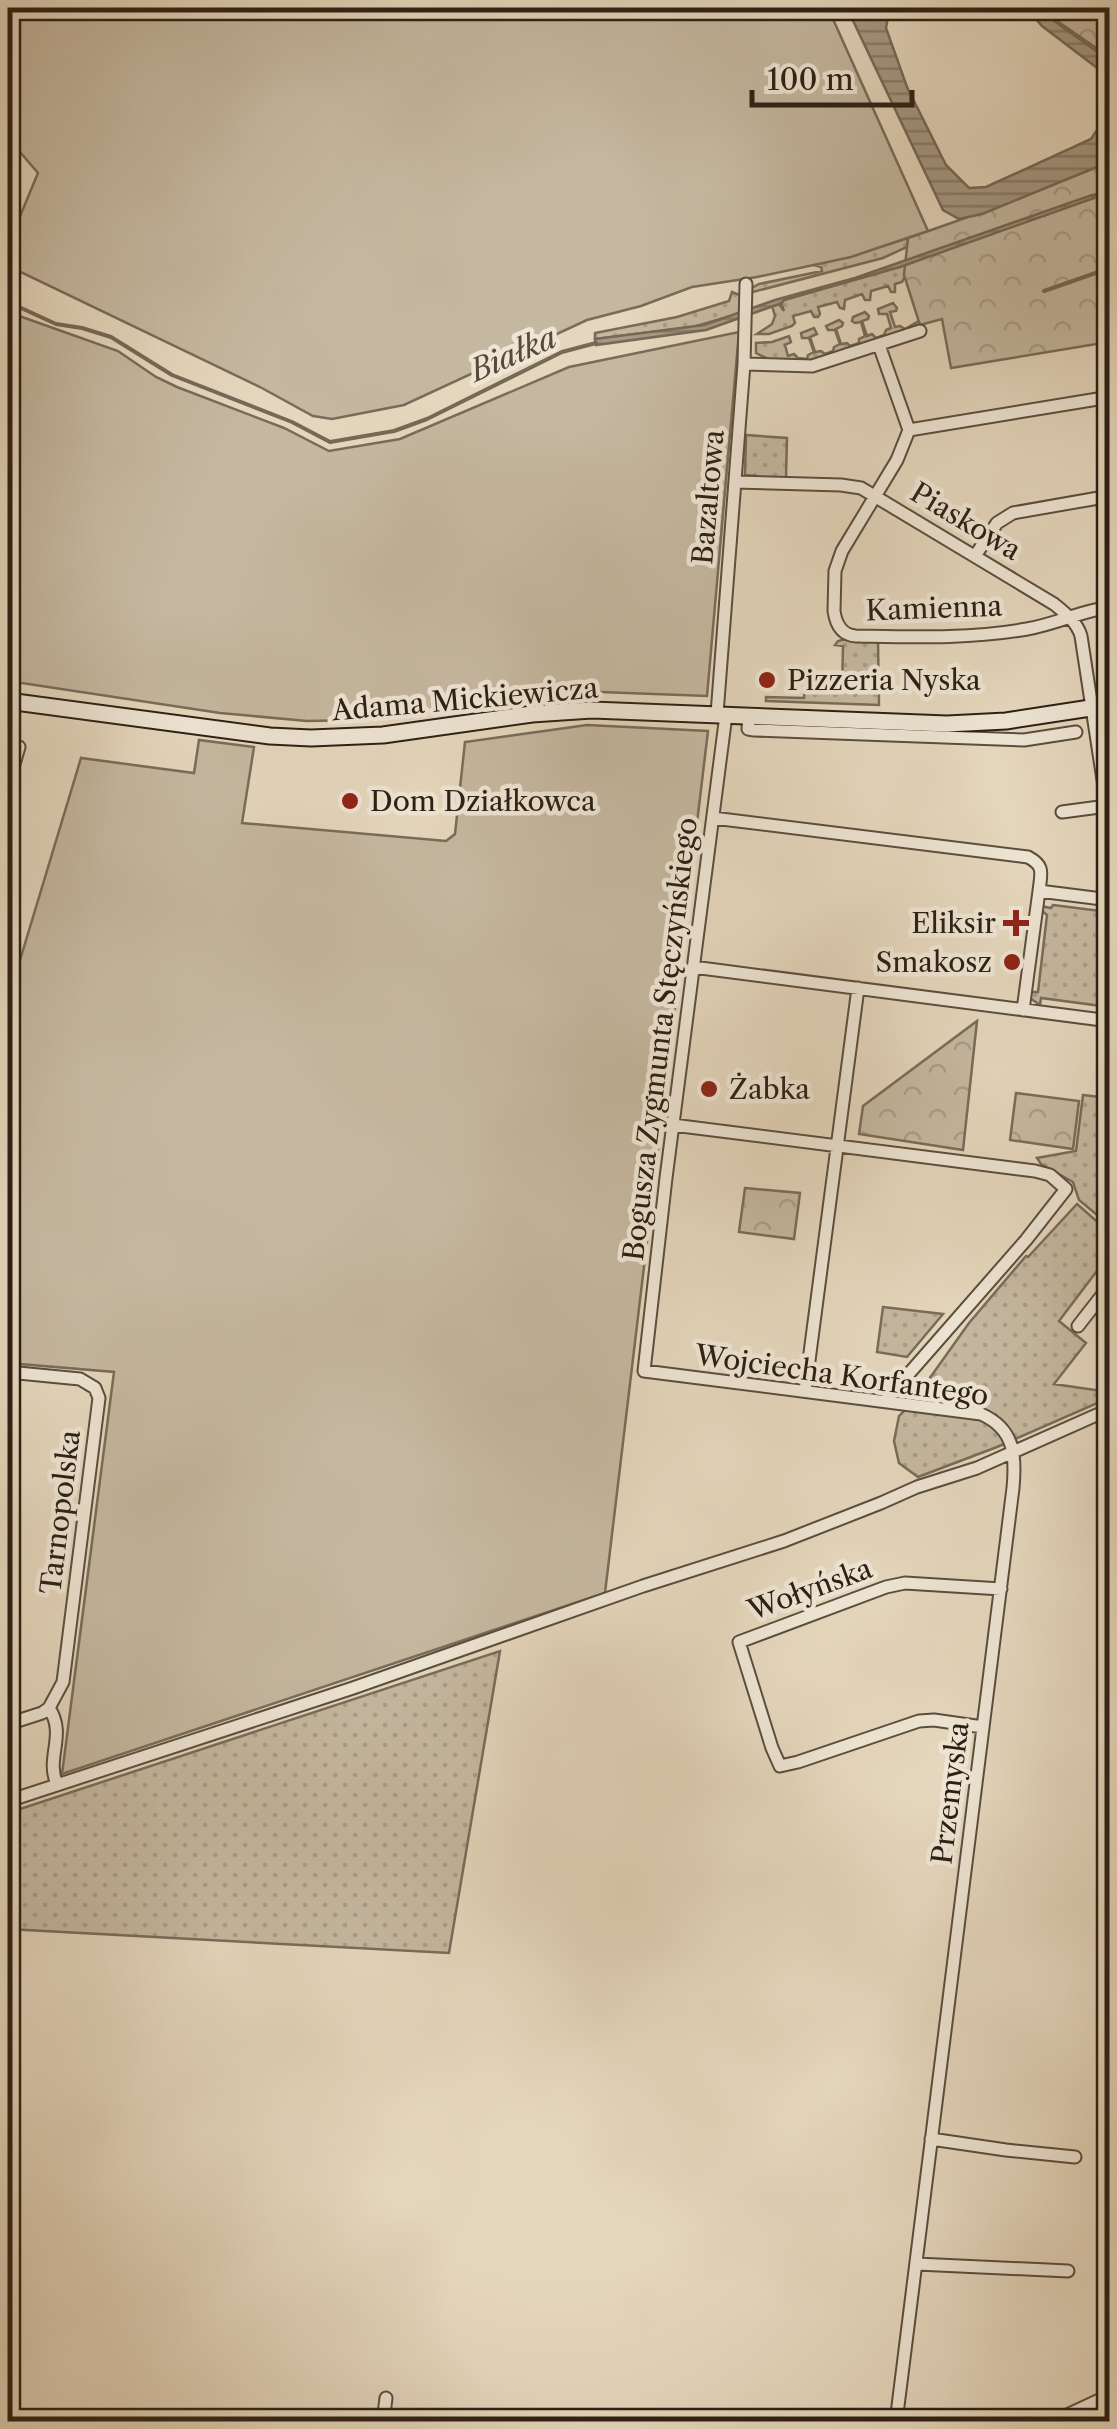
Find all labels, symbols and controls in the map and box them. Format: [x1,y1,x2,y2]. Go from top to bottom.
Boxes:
scale bar [752,45,912,107]
text: 100 m [767,61,854,98]
water label: Białka [462,319,562,390]
street label: Bazaltowa [685,428,731,566]
street label: Piaskowa [905,475,1027,567]
street label: Kamienna [865,589,1003,627]
place label: Pizzeria Nyska [787,663,981,697]
marker: Pizzeria Nyska [756,669,778,691]
street label: Adama Mickiewicza [329,670,600,728]
place label: Dom Działkowca [370,784,596,818]
marker: Dom Działkowca [339,790,361,812]
street label: Bogusza Zygmunta Stęczyńskiego [616,815,704,1263]
place label: Eliksir [911,906,996,940]
marker: Eliksir [1005,912,1027,934]
place label: Smakosz [875,945,992,979]
marker: Smakosz [1001,951,1023,973]
place label: Żabka [729,1072,810,1106]
marker: Żabka [698,1078,720,1100]
street label: Wojciecha Korfantego [692,1337,991,1412]
street label: Tarnopolska [33,1428,87,1596]
street label: Wołyńska [742,1551,877,1627]
street label: Przemyska [924,1720,976,1866]

